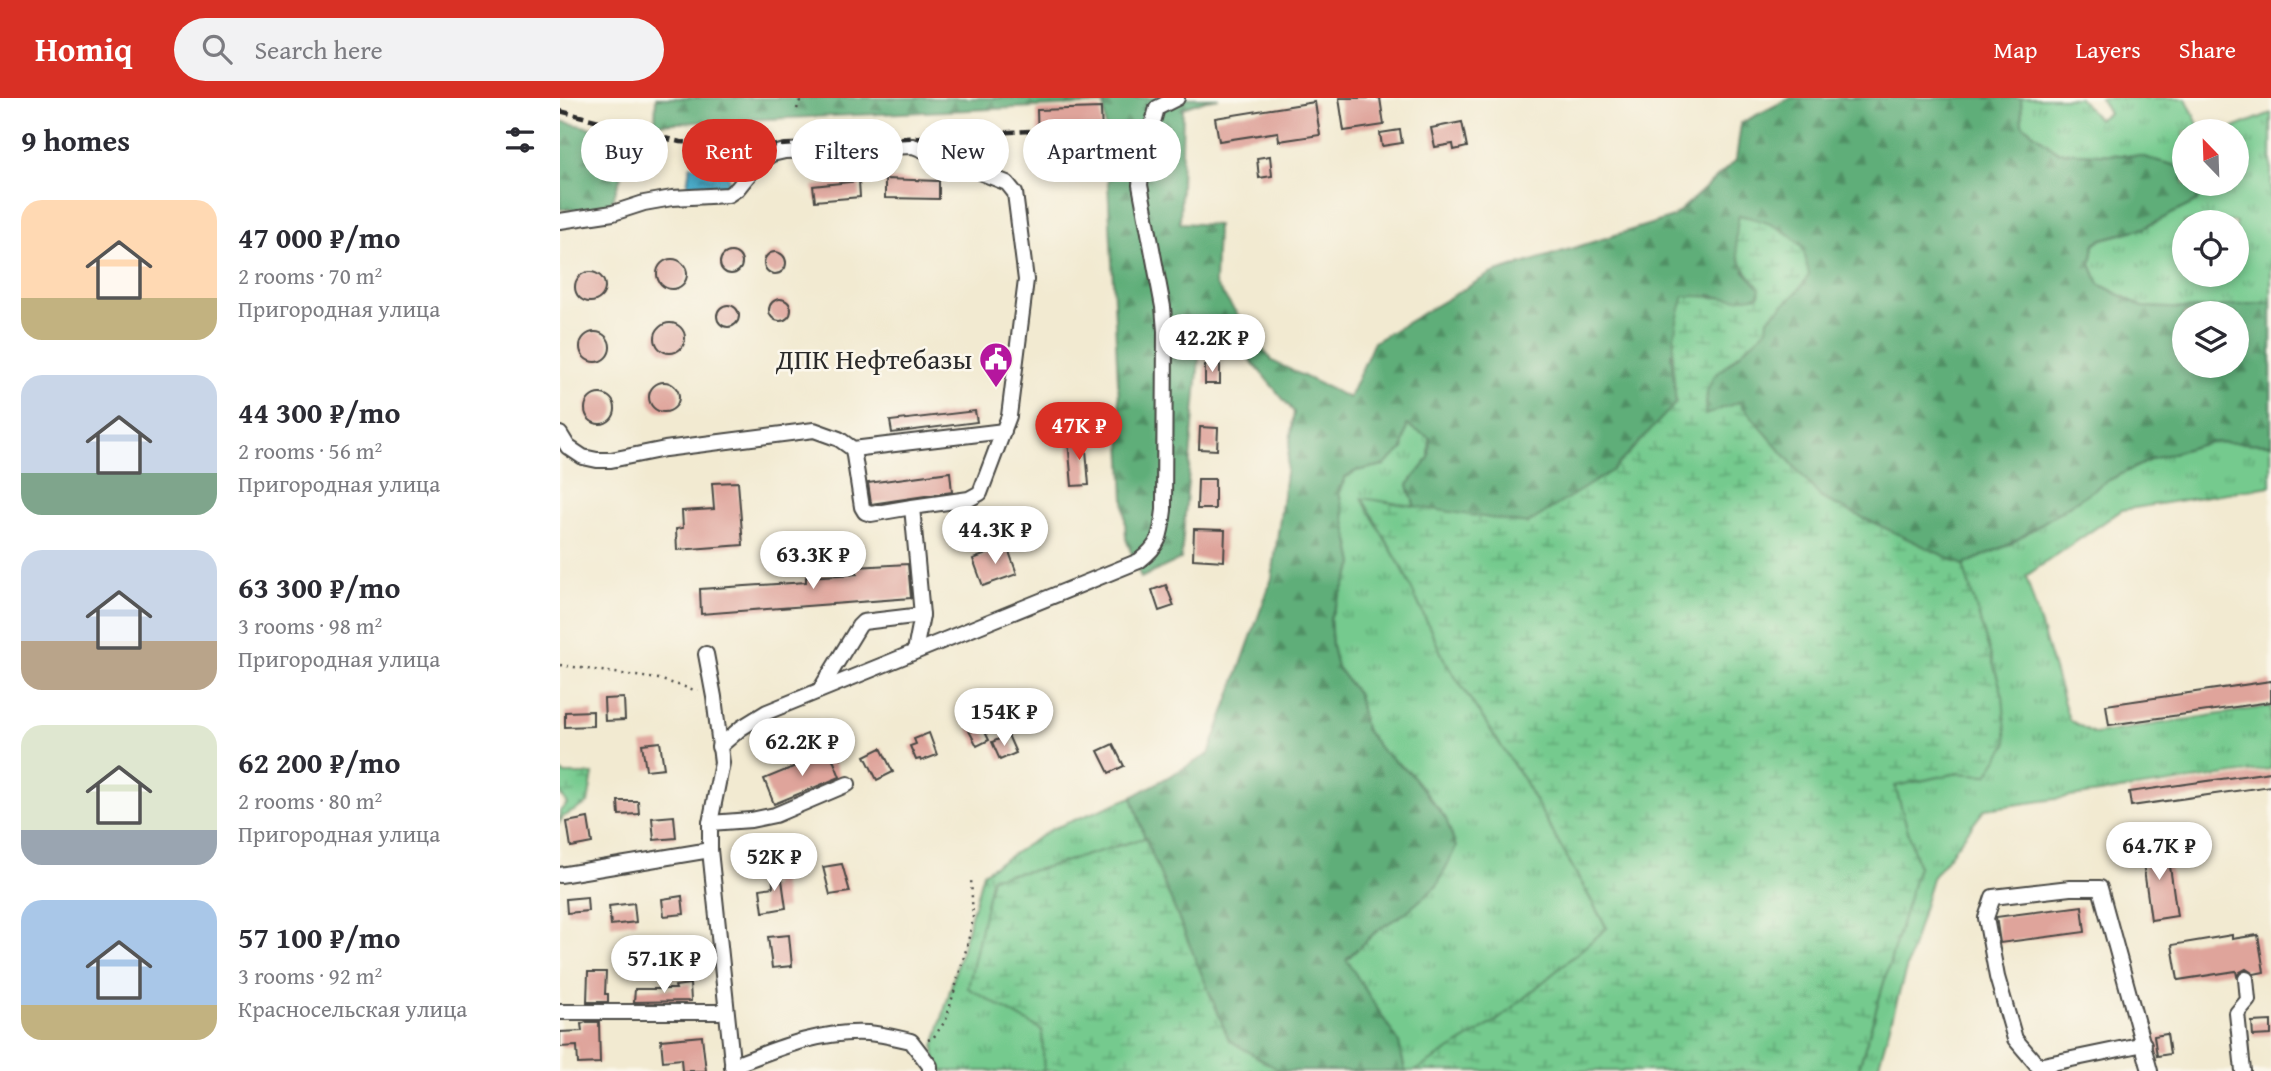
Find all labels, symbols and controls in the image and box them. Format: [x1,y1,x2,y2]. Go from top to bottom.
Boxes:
search box [174,18,664,81]
text: Homiq [35,25,132,73]
icon: search [198,30,236,68]
text: Search here [254,30,383,69]
text: Map [1994,32,2037,67]
text: Layers [2075,32,2141,67]
text: Share [2179,32,2236,67]
text: 9 homes [21,118,130,162]
chip: Buy [581,119,668,182]
chip: Rent [682,119,777,182]
chip: Filters [791,119,903,182]
chip: New [917,119,1009,182]
chip: Apartment [1023,119,1181,182]
north arrow [2172,119,2249,196]
map controls [2172,119,2249,378]
icon: filters [501,121,539,159]
button: locate [2172,210,2249,287]
text: 47 000 ₽/mo [238,215,401,259]
icon: home [77,228,161,312]
text: 2 rooms · 70 m² [238,259,382,292]
text: Пригородная улица [238,292,440,325]
button: layers [2172,301,2249,378]
pin: 42.2K ₽ [1147,314,1277,374]
text: 42.2K ₽ [1175,320,1249,353]
place label: ДПК Нефтебазы [775,338,972,379]
public building icon: ДПК Нефтебазы [977,340,1015,389]
text: 44 300 ₽/mo [238,390,401,434]
pin: 47K ₽ [1030,402,1128,462]
icon: home [77,403,161,487]
text: 47K ₽ [1051,408,1107,441]
text: 2 rooms · 56 m² [238,434,382,467]
text: Пригородная улица [238,467,440,500]
pin: 44.3K ₽ [930,506,1060,566]
text: 44.3K ₽ [958,512,1032,545]
pin: 63.3K ₽ [748,532,878,591]
text: 63.3K ₽ [776,537,850,570]
text: 63 300 ₽/mo [238,565,401,609]
icon: home [77,578,161,662]
text: 3 rooms · 98 m² [238,609,382,642]
text: Пригородная улица [238,642,440,675]
pin: 154K ₽ [947,688,1061,748]
text: 154K ₽ [970,694,1038,727]
pin: 62.2K ₽ [737,718,867,778]
text: 62.2K ₽ [765,724,839,757]
text: 62 200 ₽/mo [238,740,401,784]
icon: home [77,753,161,837]
text: 2 rooms · 80 m² [238,784,382,817]
text: Пригородная улица [238,817,440,850]
pin: 64.7K ₽ [2094,822,2224,882]
text: 64.7K ₽ [2122,828,2196,861]
pin: 52K ₽ [725,834,823,893]
text: 52K ₽ [746,839,802,872]
text: 57 100 ₽/mo [238,915,401,959]
icon: home [77,928,161,1012]
pin: 57.1K ₽ [599,936,729,995]
text: 57.1K ₽ [627,941,701,974]
text: 3 rooms · 92 m² [238,959,382,992]
text: Красносельская улица [238,992,467,1025]

